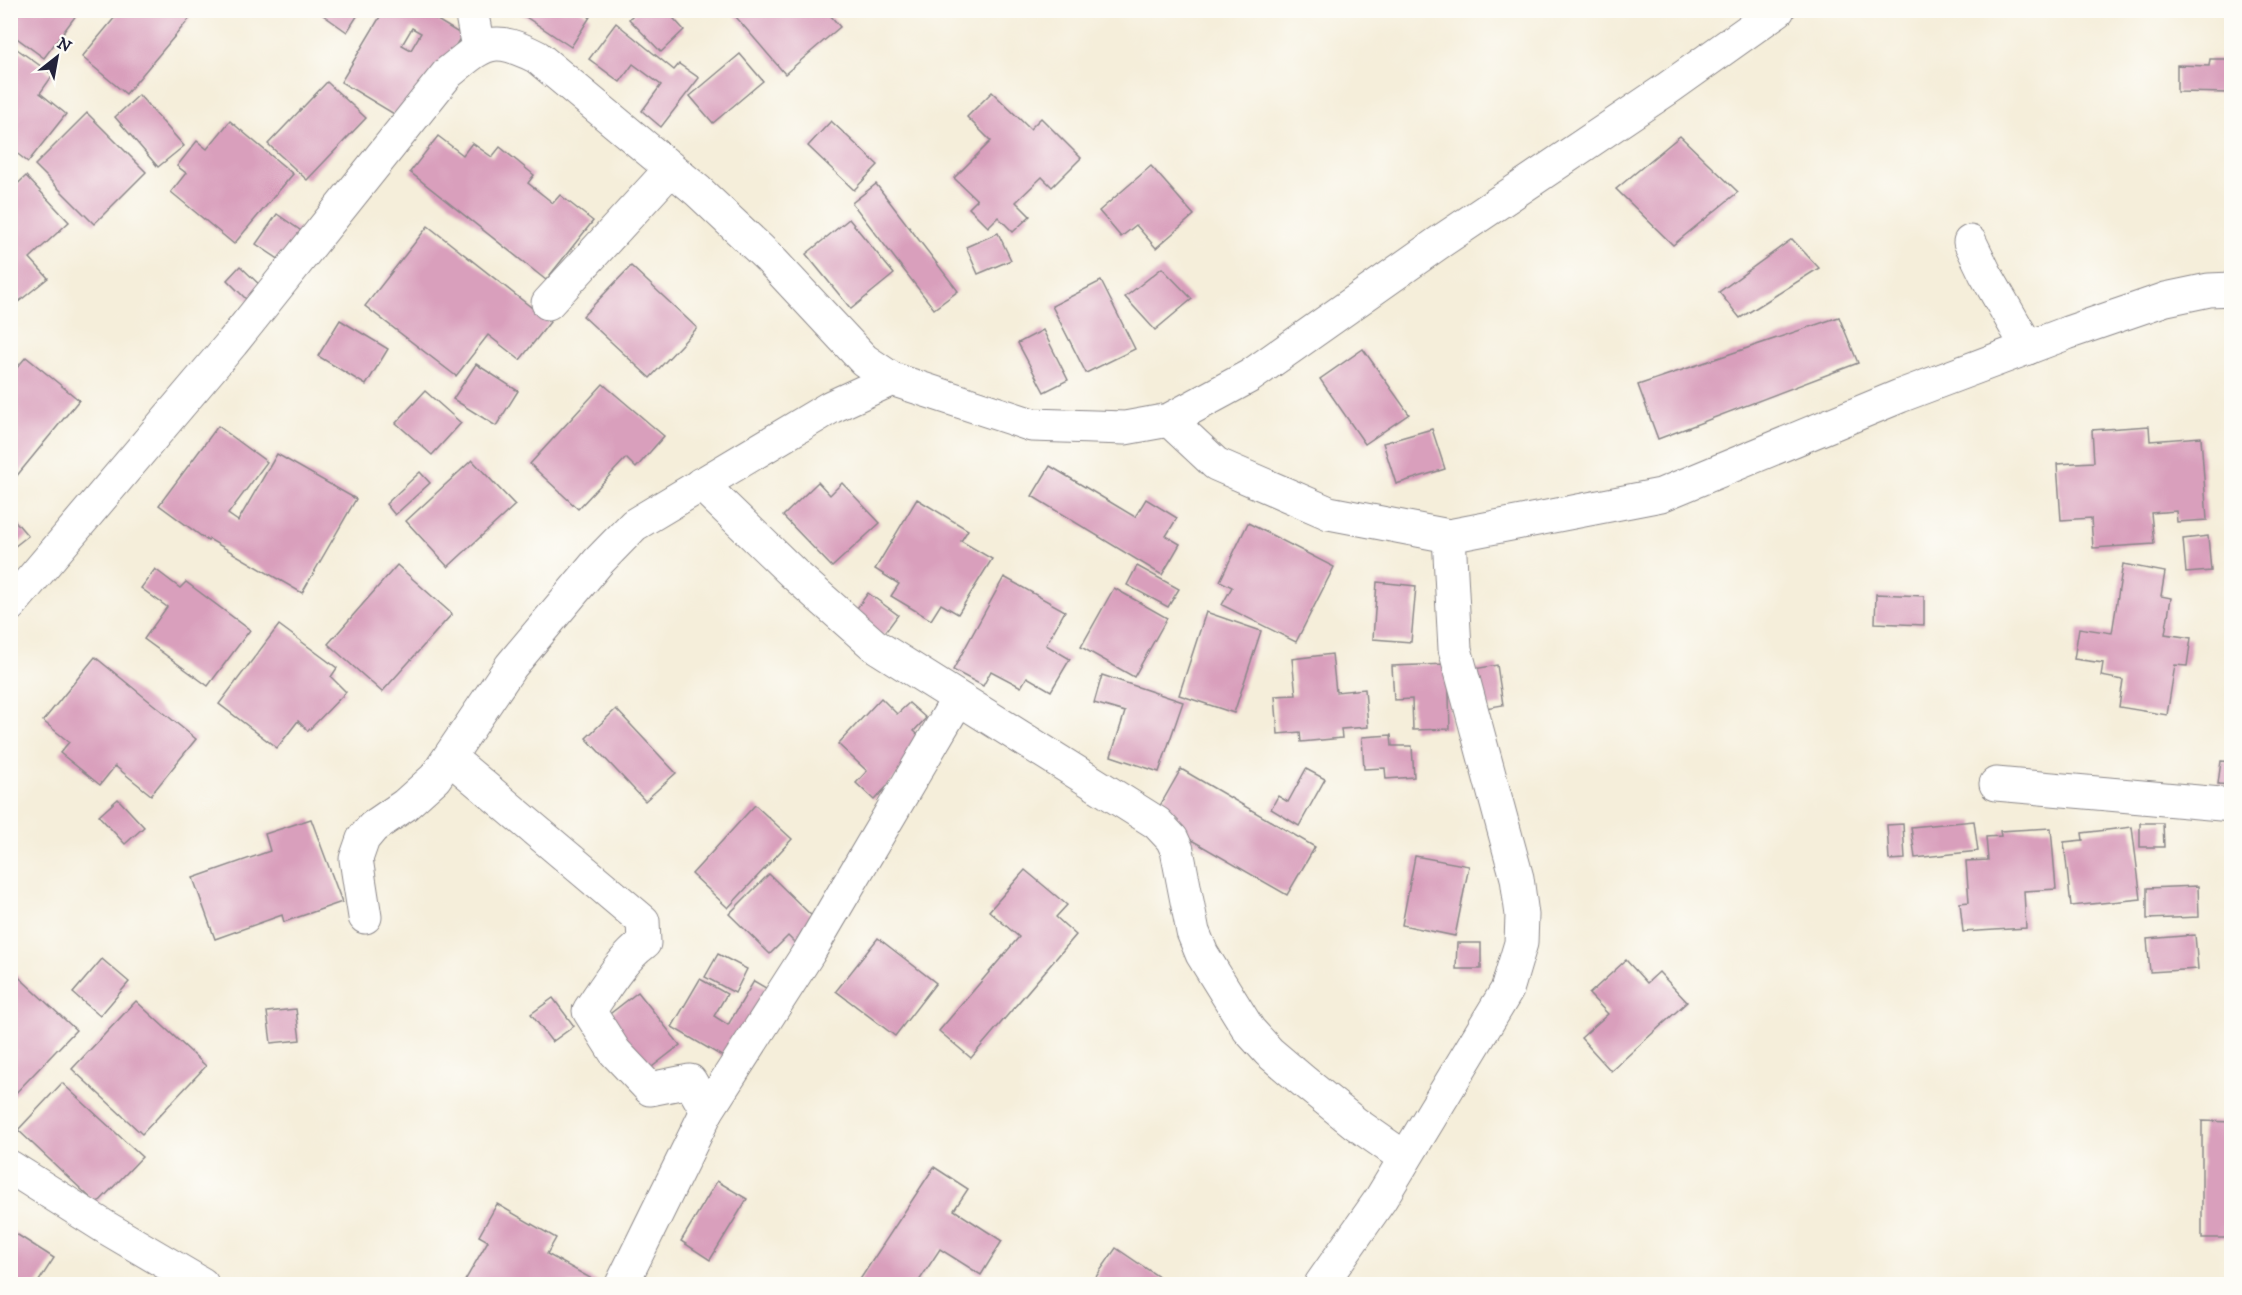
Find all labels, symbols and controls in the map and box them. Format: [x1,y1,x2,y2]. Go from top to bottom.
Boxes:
north arrow [27,27,87,87]
text: N [53,33,75,57]

